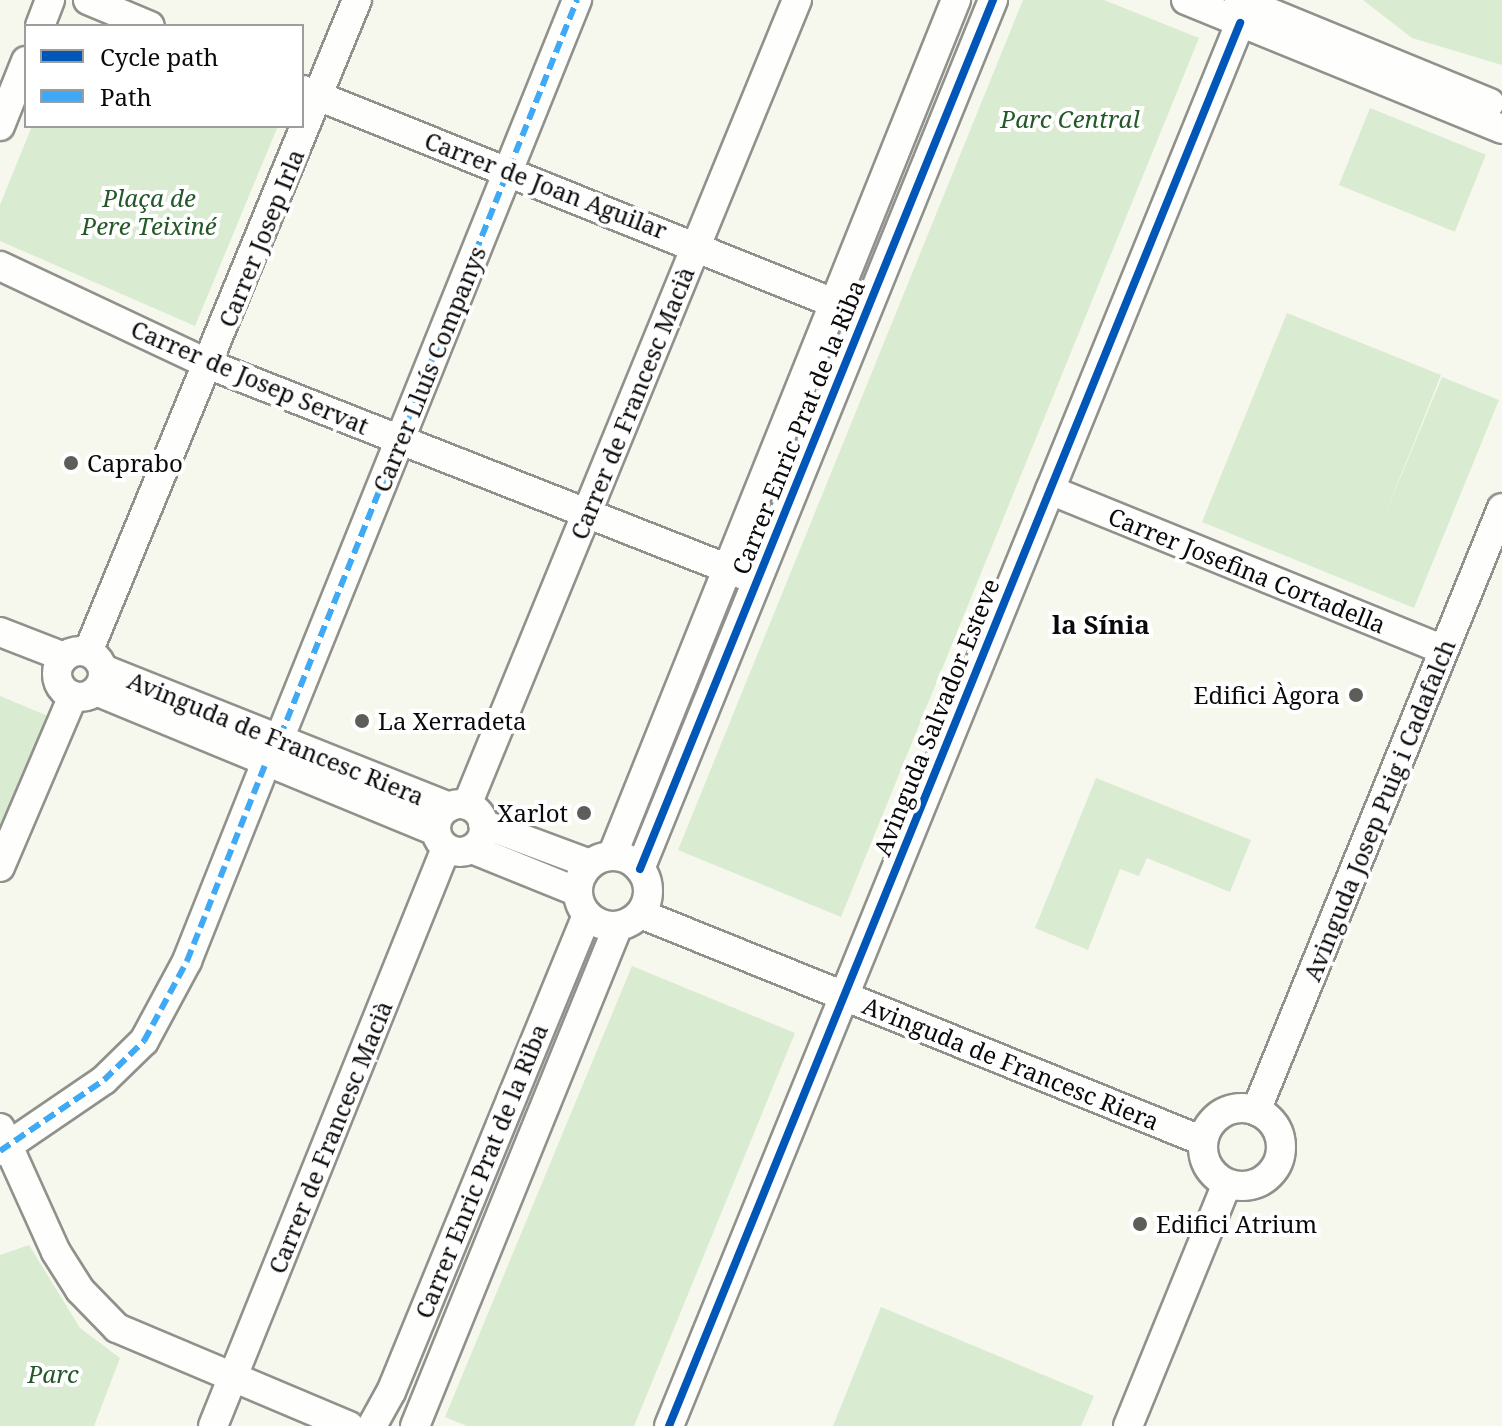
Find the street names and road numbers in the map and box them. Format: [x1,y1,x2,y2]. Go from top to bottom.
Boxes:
street label: Carrer de Joan Aguilar [421,125,671,245]
street label: Carrer Josep Irla [212,145,310,331]
street label: Carrer Lluís Companys [366,242,492,496]
street label: Carrer de Francesc Macià [564,262,700,544]
street label: Carrer Enric Prat de la Riba [726,276,870,578]
street label: Carrer de Josep Servat [127,314,373,440]
street label: Carrer Josefina Cortadella [1104,501,1390,639]
street label: Avinguda Salvador Esteve [867,574,1005,860]
street label: Avinguda Josep Puig i Cadafalch [1297,635,1461,985]
street label: Avinguda de Francesc Riera [124,665,428,811]
street label: Avinguda de Francesc Riera [859,990,1163,1136]
street label: Carrer de Francesc Macià [262,996,398,1278]
street label: Carrer Enric Prat de la Riba [409,1020,553,1322]

